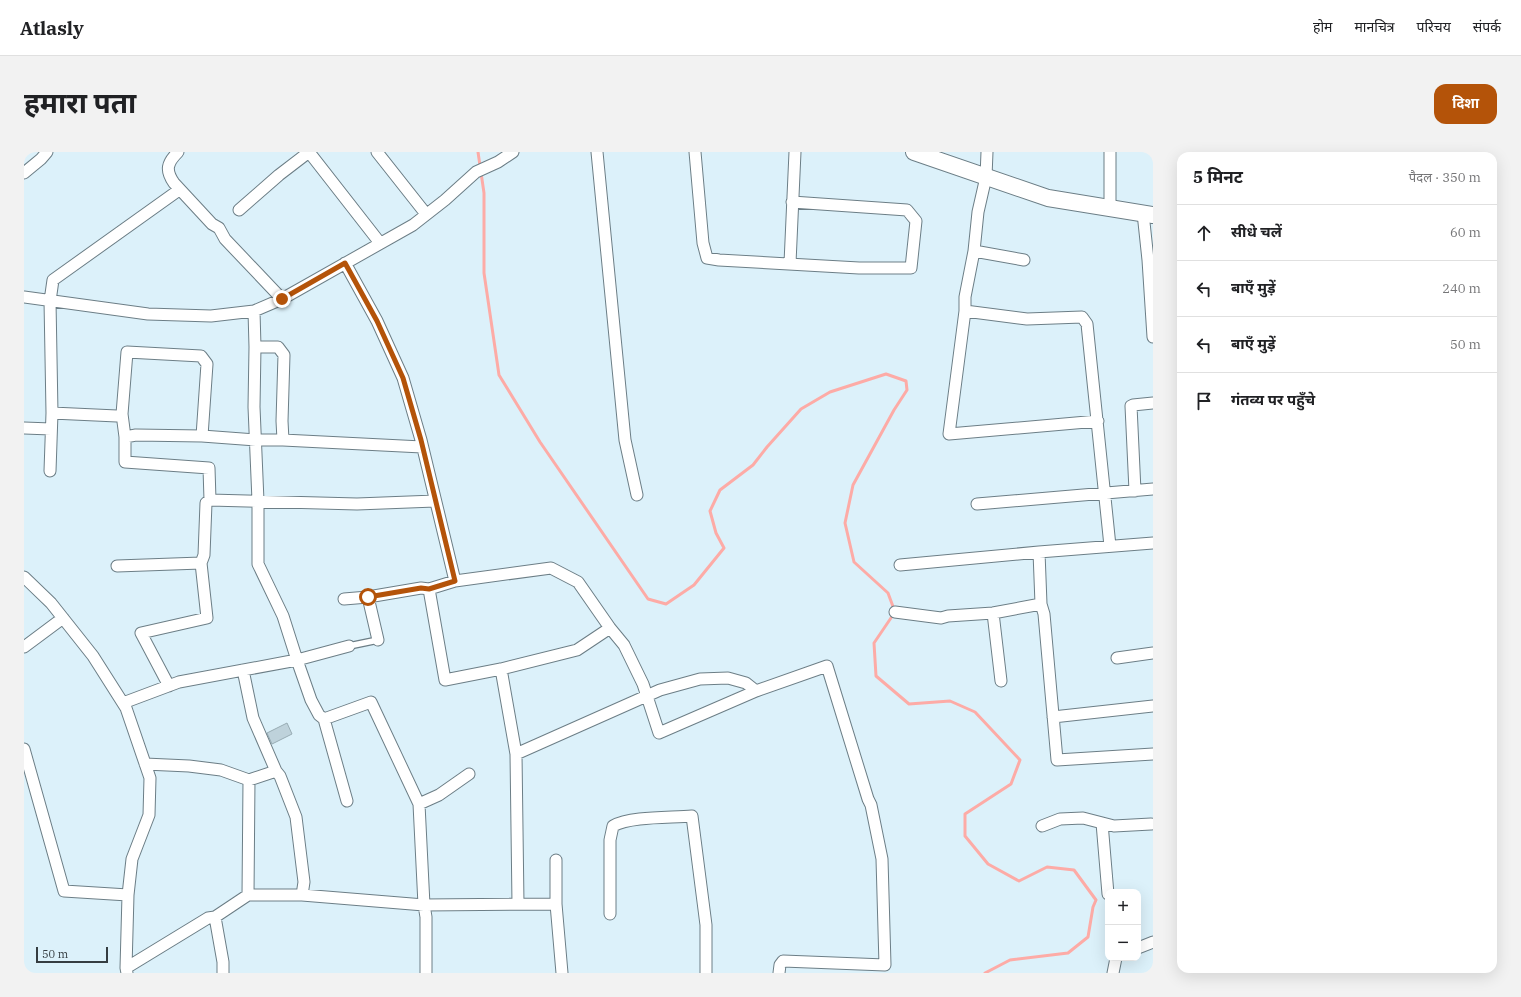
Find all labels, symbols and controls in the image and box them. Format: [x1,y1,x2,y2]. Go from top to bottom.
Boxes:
text: Atlasly [20,16,84,40]
text: होम [1313,18,1332,36]
text: मानचित्र [1354,18,1395,36]
text: परिचय [1417,18,1451,36]
text: संपर्क [1473,18,1501,36]
text: हमारा पता [24,84,136,121]
button: दिशा [1434,84,1497,124]
text: 5 मिनट [1193,166,1243,188]
text: पैदल · 350 m [1409,169,1481,186]
icon: ahead [1193,222,1215,244]
text: सीधे चलें [1231,222,1282,241]
text: 60 m [1450,224,1481,241]
icon: left [1193,278,1215,300]
text: बाएँ मुड़ें [1231,278,1276,297]
text: 240 m [1442,280,1481,297]
route end [273,290,291,308]
icon: left [1193,334,1215,356]
text: बाएँ मुड़ें [1231,334,1276,353]
text: 50 m [1450,336,1481,353]
icon: arrive [1193,390,1215,412]
text: गंतव्य पर पहुँचे [1231,390,1315,409]
route start [359,588,377,606]
map controls [1105,889,1141,961]
button: + [1105,889,1141,925]
button: − [1105,925,1141,961]
scale bar [36,945,108,964]
text: 50 m [42,947,68,961]

